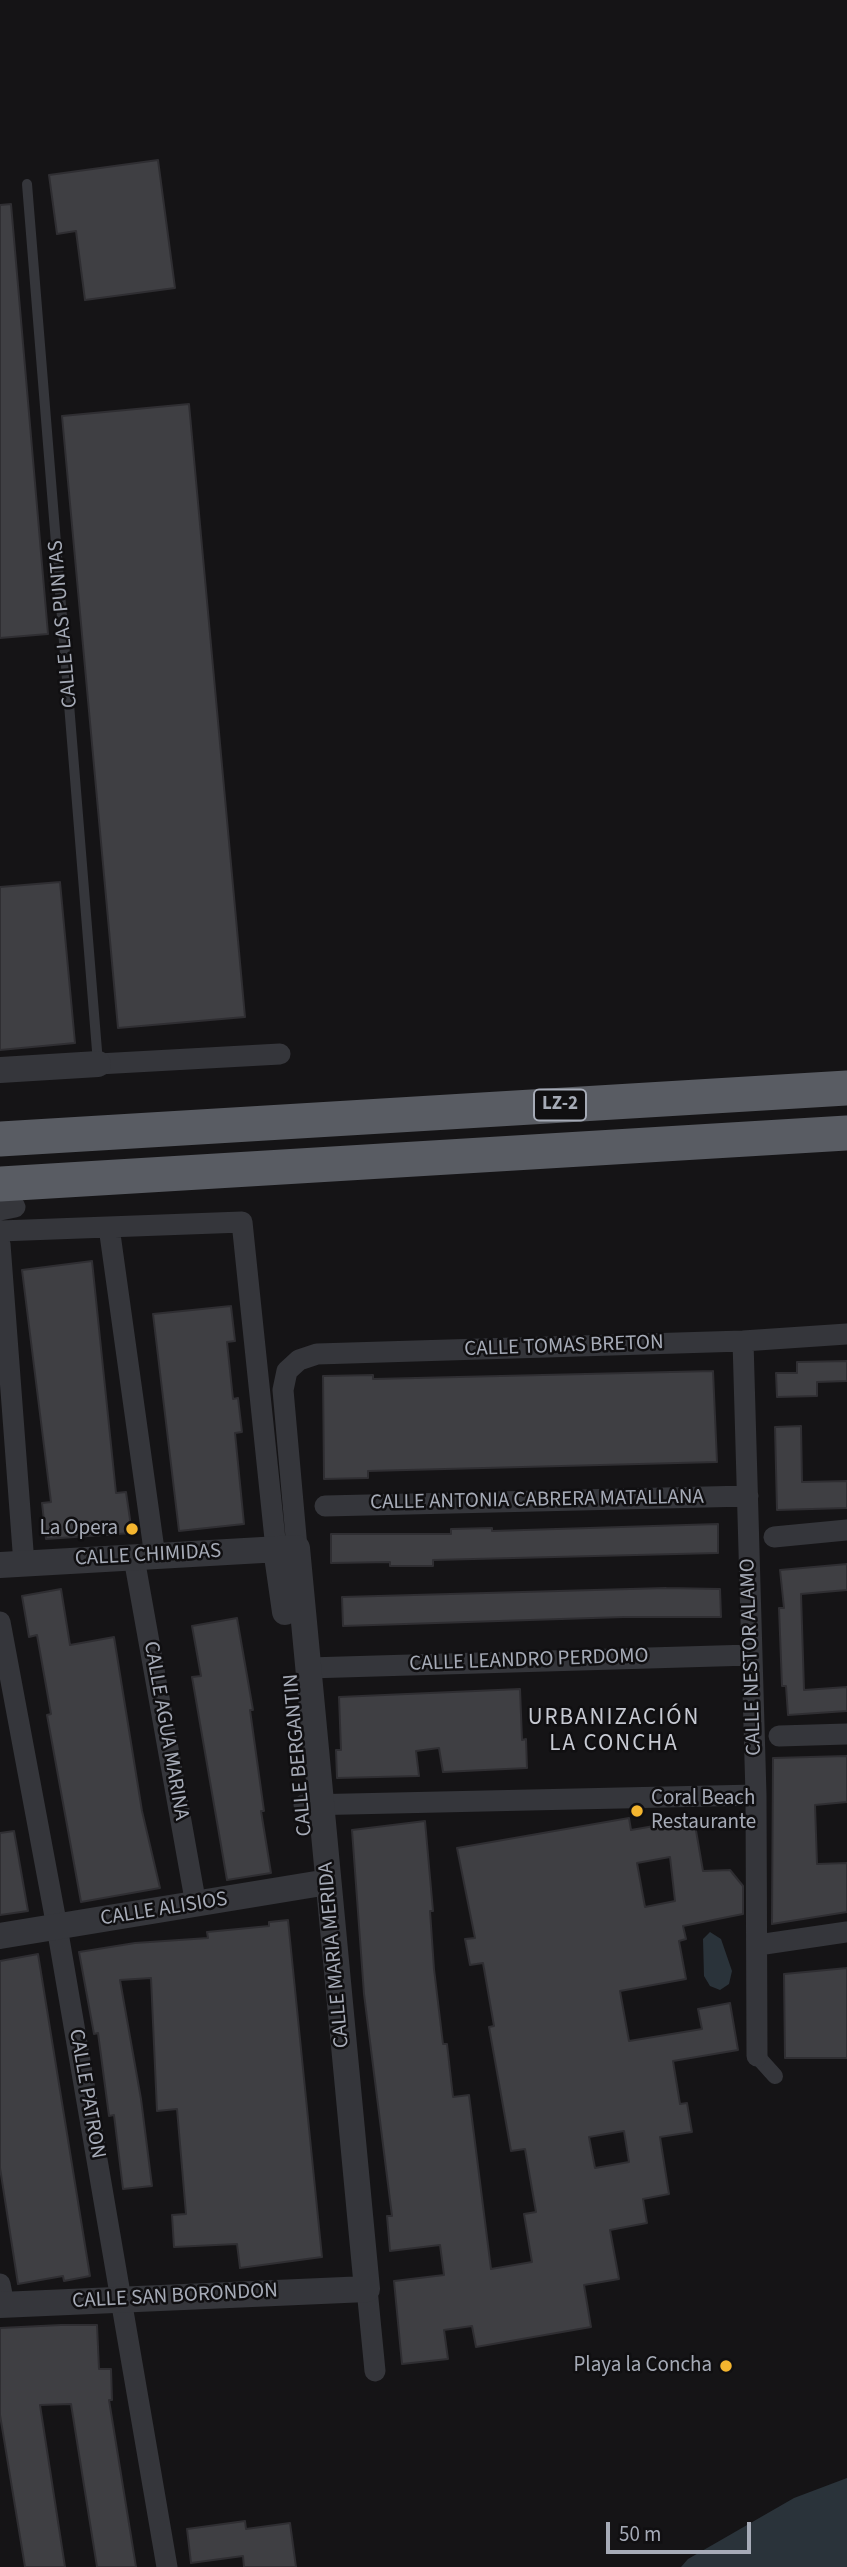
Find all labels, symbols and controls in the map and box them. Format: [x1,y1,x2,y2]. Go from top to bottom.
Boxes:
street label: CALLE LAS PUNTAS [44,539,84,709]
road number: LZ-2 [534,1090,586,1120]
street label: CALLE TOMAS BRETON [464,1331,664,1363]
street label: CALLE ANTONIA CABRERA MATALLANA [370,1485,704,1517]
place label: La Opera [40,1516,118,1542]
marker: La Opera [124,1521,140,1537]
street label: CALLE CHIMIDAS [74,1540,222,1572]
street label: CALLE NESTOR ALAMO [736,1558,768,1756]
street label: CALLE AGUA MARINA [137,1640,193,1822]
street label: CALLE LEANDRO PERDOMO [409,1644,649,1678]
street label: CALLE BERGANTIN [279,1673,319,1837]
district label: URBANIZACIÓN LA CONCHA [529,1705,699,1759]
place label: Coral Beach Restaurante [651,1786,756,1836]
marker: Coral Beach Restaurante [629,1803,645,1819]
street label: CALLE MARIA MERIDA [314,1861,356,2049]
street label: CALLE ALISIOS [99,1888,229,1932]
street label: CALLE PATRON [62,2027,110,2161]
street label: CALLE SAN BORONDON [72,2279,278,2315]
place label: Playa la Concha [573,2353,712,2379]
marker: Playa la Concha [718,2358,734,2374]
scale bar [609,2508,754,2552]
text: 50 m [619,2519,661,2549]

